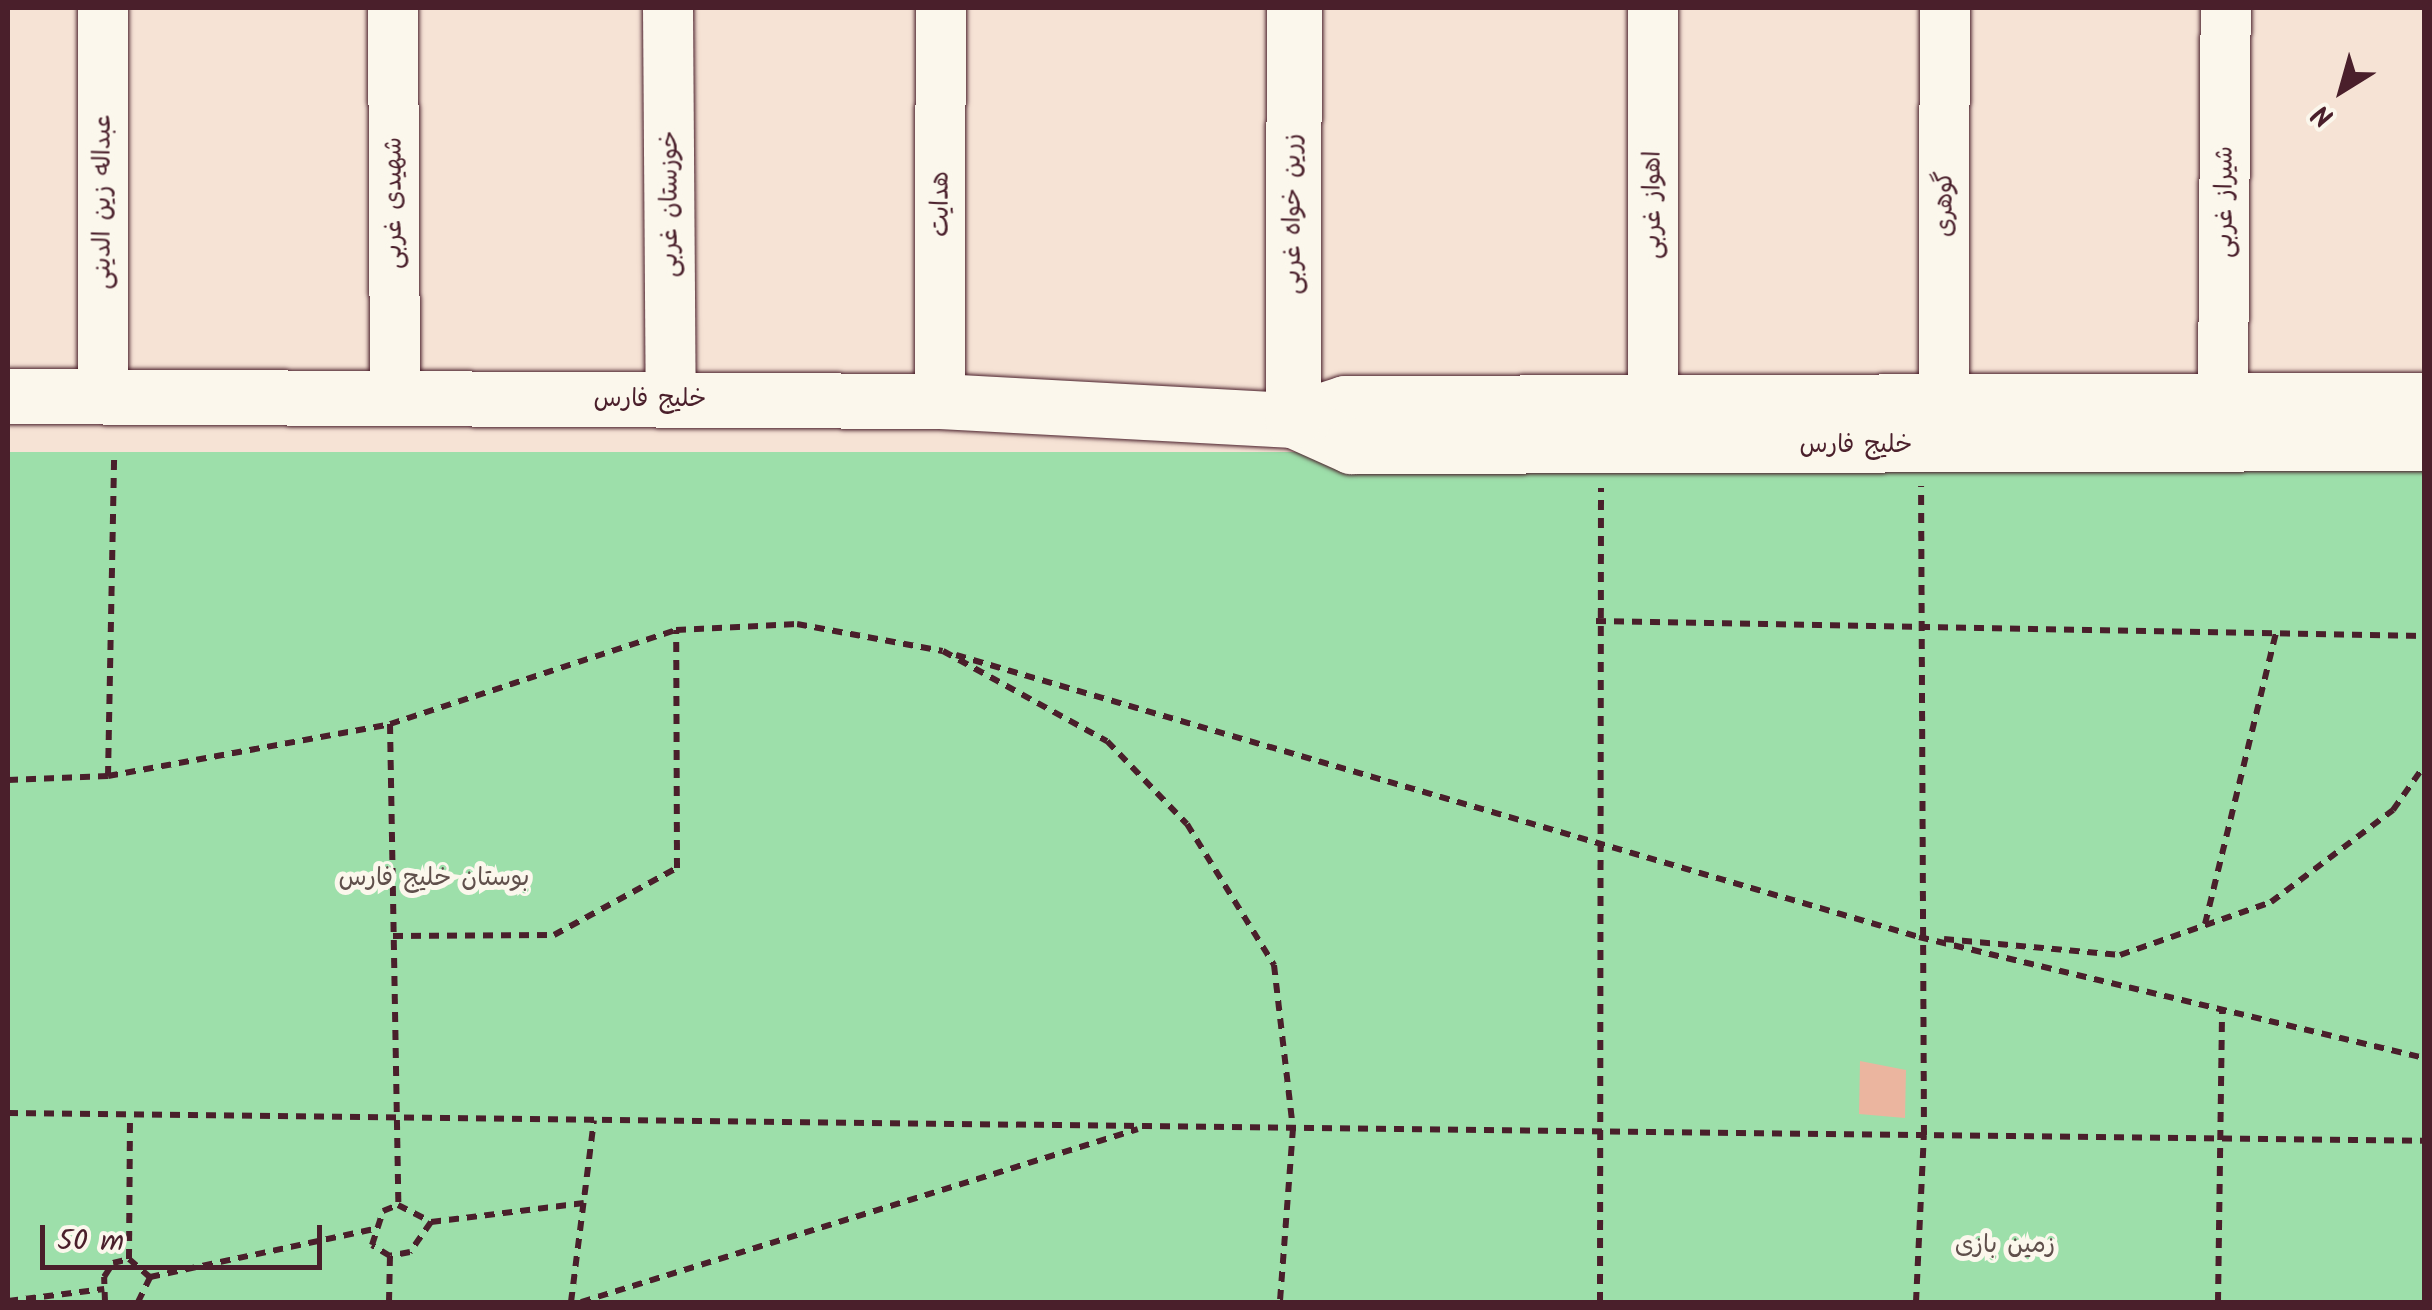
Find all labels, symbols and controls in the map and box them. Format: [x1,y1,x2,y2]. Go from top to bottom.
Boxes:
north arrow [2292,40,2392,140]
text: N [2303,91,2344,138]
street label: عبداله زین الدینی [88,115,118,289]
street label: خوزستان غربی [655,131,685,277]
street label: زرین خواه غربی [1278,134,1308,294]
street label: شهیدی غربی [379,137,409,269]
street label: شیراز غربی [2210,146,2240,258]
street label: اهواز غربی [1638,151,1668,259]
street label: هدایت [926,171,956,237]
street label: گوهری [1930,171,1960,237]
street label: خلیج فارس [594,384,706,414]
street label: خلیج فارس [1800,430,1912,460]
park label: بوستان خلیج فارس [338,863,530,893]
scale bar [45,1205,328,1267]
text: 50 m [57,1218,124,1266]
park label: زمین بازی [1955,1230,2055,1260]

